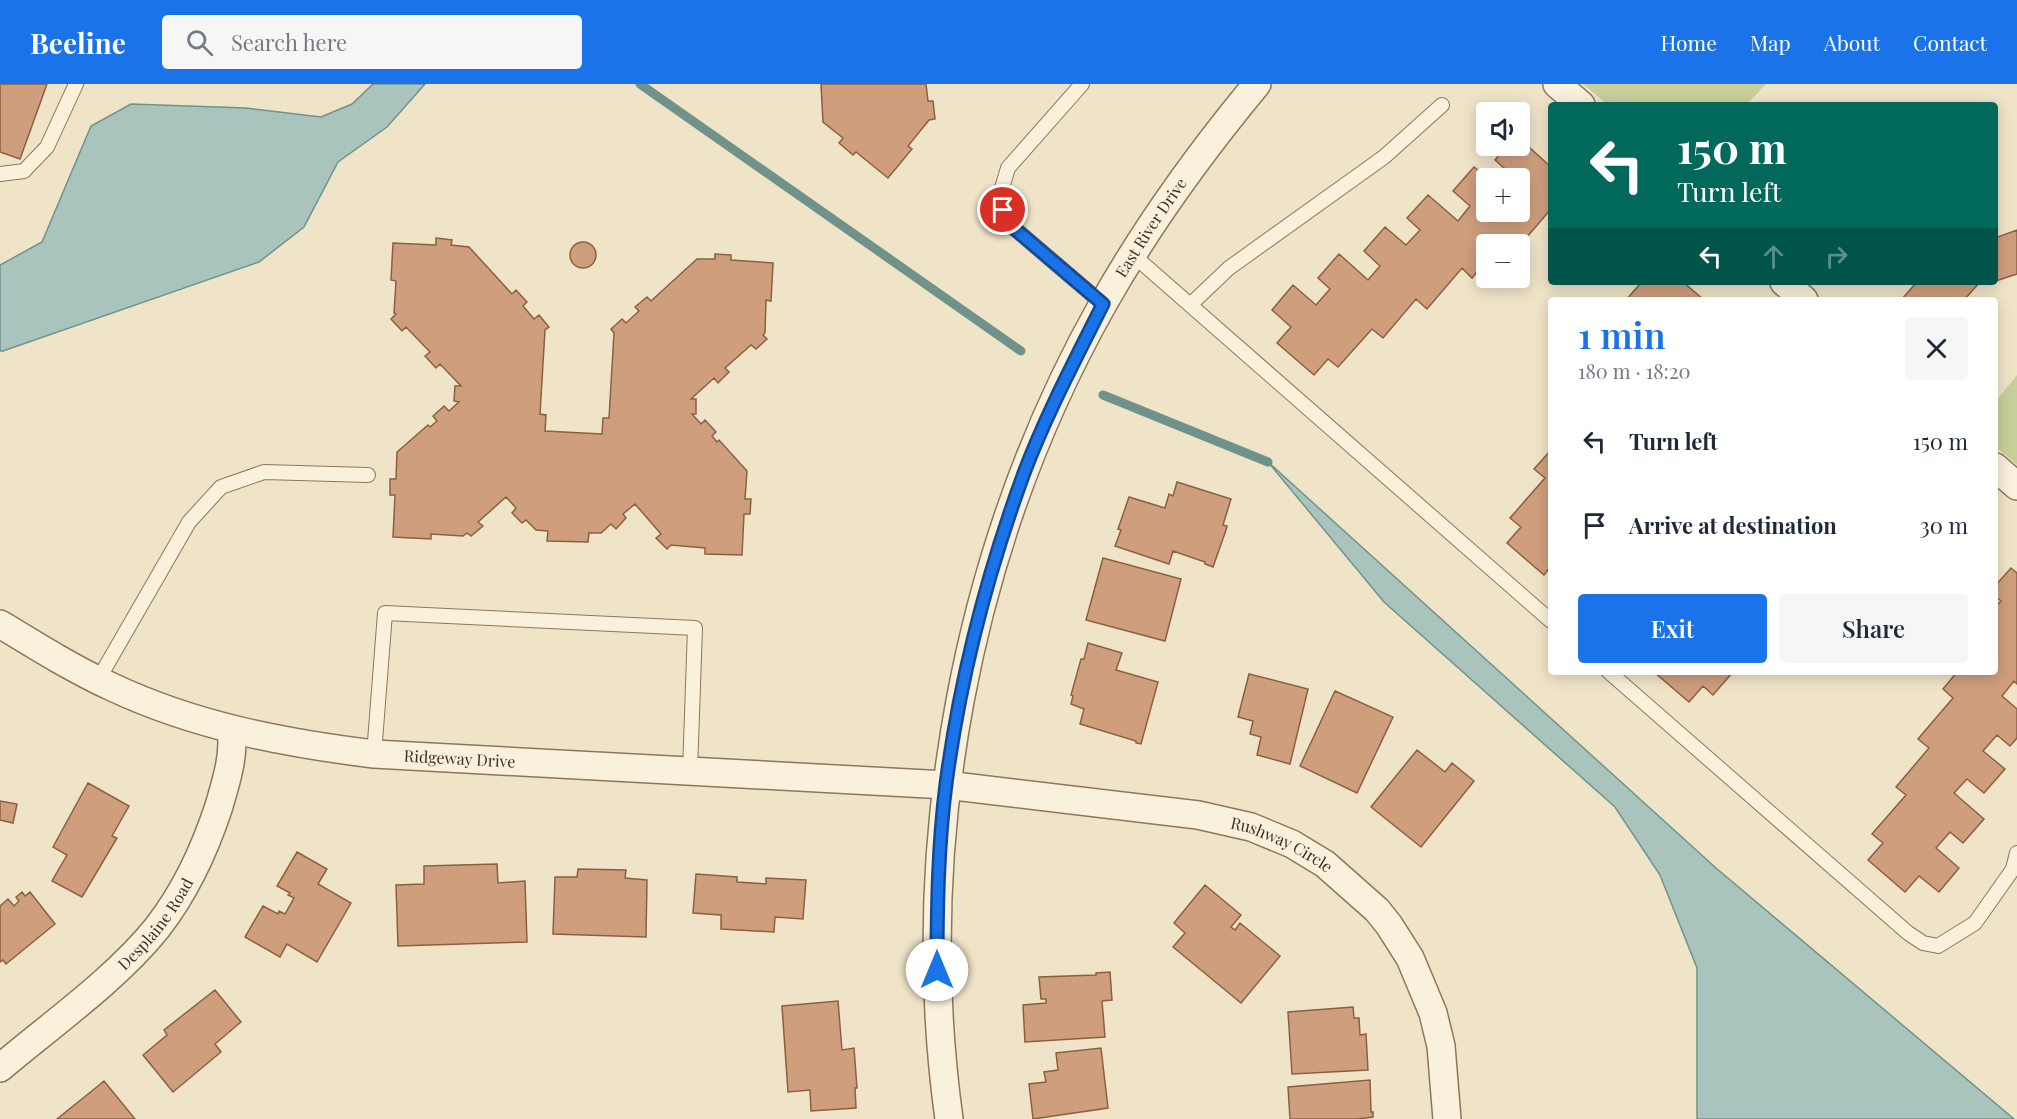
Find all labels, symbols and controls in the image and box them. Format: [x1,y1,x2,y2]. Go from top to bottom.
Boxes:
search box [162,15,582,69]
text: Beeline [30,24,126,61]
icon: search [183,26,216,59]
text: Search here [231,27,347,57]
text: Home [1661,28,1717,56]
text: Map [1750,28,1791,56]
text: About [1824,28,1880,56]
text: Contact [1913,28,1987,56]
map controls [1476,102,1530,288]
button: sound [1476,102,1530,156]
text: 150 m [1677,119,1787,175]
icon: left [1578,126,1656,204]
button: + [1476,168,1530,222]
street label: East River Drive [1110,173,1191,281]
text: Turn left [1677,173,1781,209]
pin [977,184,1028,235]
icon: arrive [986,193,1019,226]
button: − [1476,234,1530,288]
icon: left [1694,240,1727,273]
icon: ahead [1757,240,1790,273]
icon: right [1820,240,1853,273]
text: 1 min [1578,310,1666,358]
button: close [1905,317,1968,380]
text: 180 m · 18:20 [1578,357,1690,384]
icon: left [1578,425,1611,458]
text: Turn left [1629,426,1718,456]
text: 150 m [1913,426,1968,456]
icon: arrive [1578,509,1611,542]
text: Arrive at destination [1629,510,1837,540]
text: 30 m [1920,510,1968,540]
button: Exit [1578,594,1767,663]
button: Share [1779,594,1968,663]
street label: Ridgeway Drive [403,745,516,772]
street label: Rushway Circle [1229,812,1338,876]
street label: Desplaine Road [113,874,197,974]
position arrow [905,938,969,1002]

